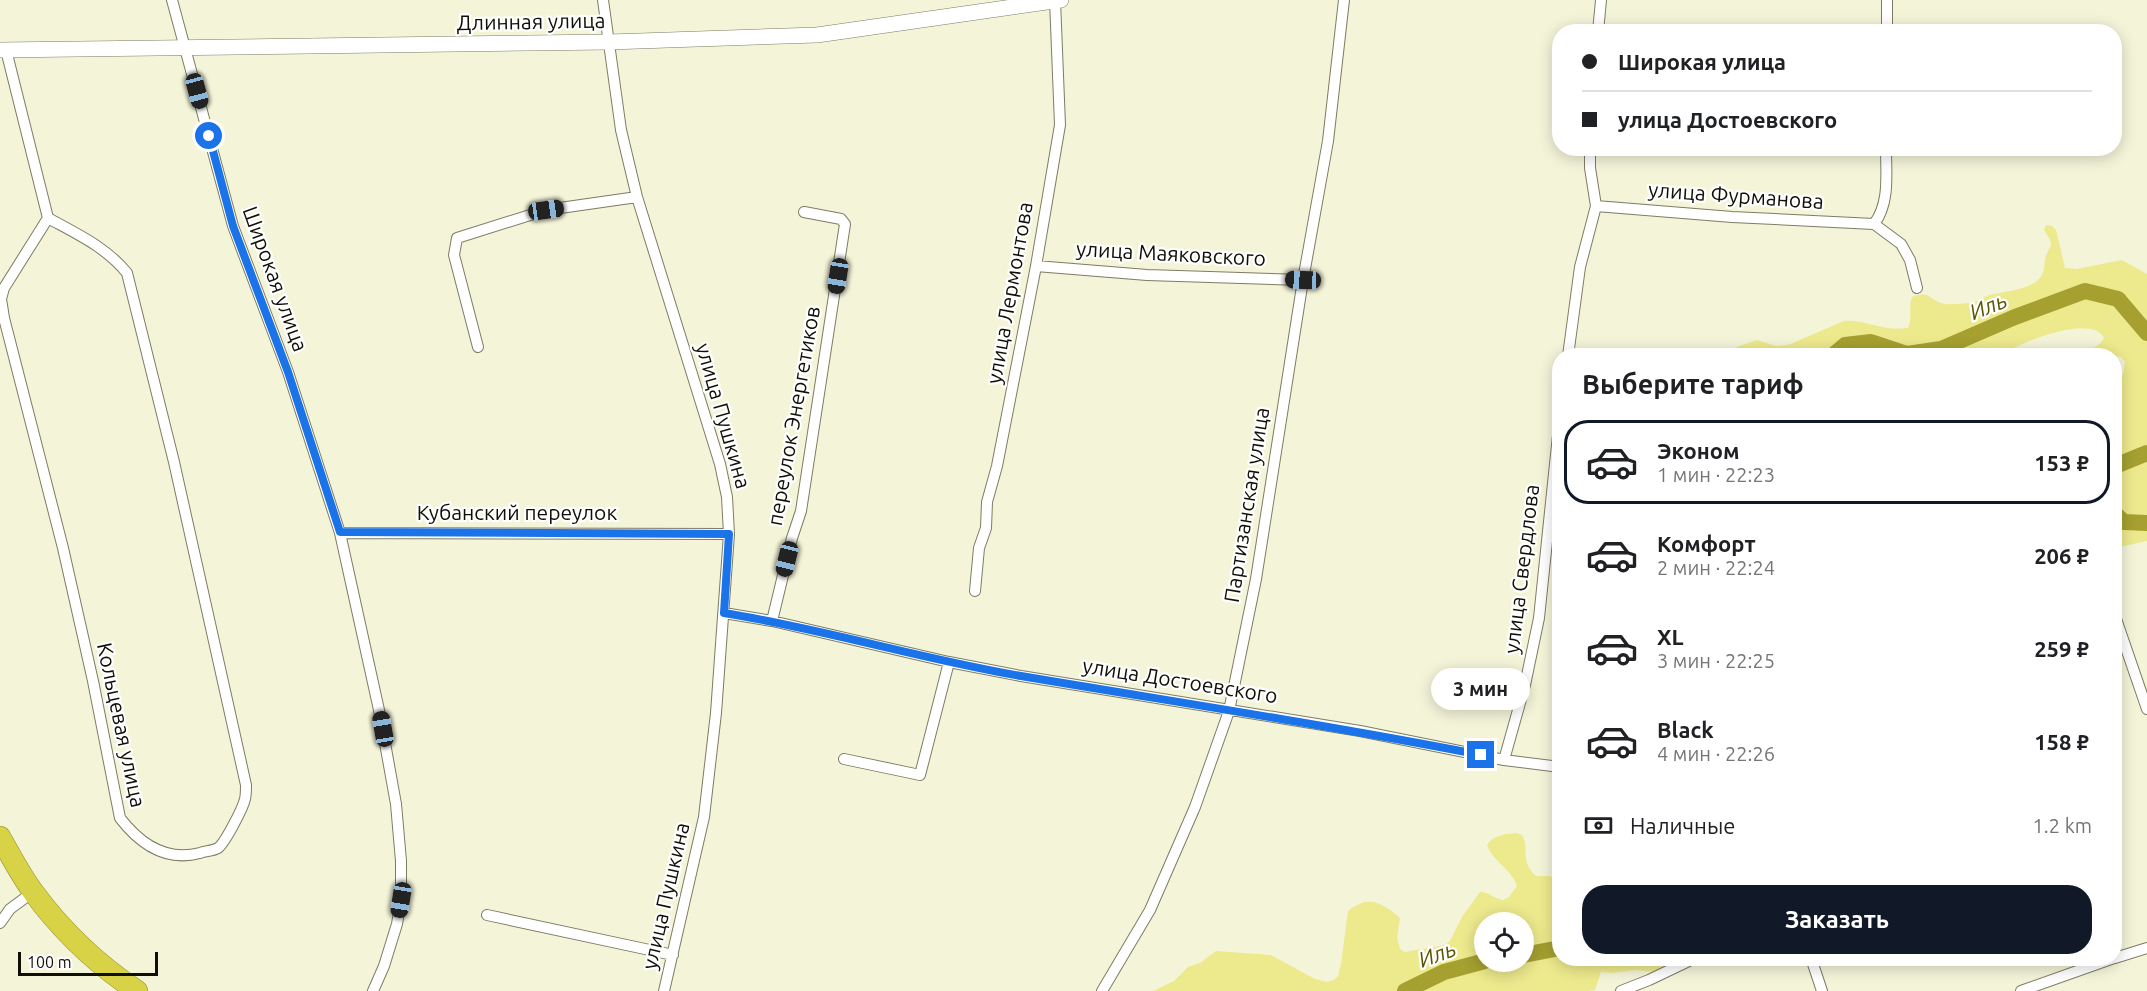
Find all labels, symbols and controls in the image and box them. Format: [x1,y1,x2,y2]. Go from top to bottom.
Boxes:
street label: Длинная улица [456,8,606,34]
text: Широкая улица [1618,49,1786,74]
car [184,71,210,111]
text: улица Достоевского [1618,107,1837,132]
route start [195,122,222,149]
street label: улица Фурманова [1648,177,1825,213]
car [527,199,565,221]
street label: улица Лермонтова [981,200,1037,386]
street label: Широкая улица [239,203,313,354]
street label: улица Маяковского [1076,236,1267,270]
car [826,257,850,295]
car [1285,270,1321,290]
water label: Иль [1965,287,2010,324]
street label: переулок Энергетиков [762,304,824,528]
street label: улица Пушкина [692,340,756,491]
text: Выберите тариф [1582,369,1804,399]
street label: Партизанская улица [1219,405,1273,604]
icon: car [1585,435,1639,489]
text: Эконом [1657,438,1739,463]
text: 153 ₽ [2034,450,2089,475]
text: 1 мин · 22:23 [1657,463,1775,486]
street label: улица Свердлова [1499,483,1543,655]
street label: Кубанский переулок [417,500,617,524]
icon: car [1585,528,1639,582]
text: Комфорт [1657,531,1756,556]
car [774,539,800,579]
text: 206 ₽ [2034,543,2089,568]
text: 2 мин · 22:24 [1657,556,1775,579]
icon: car [1585,621,1639,675]
text: XL [1657,624,1684,649]
text: 259 ₽ [2034,636,2089,661]
street label: Кольцевая улица [93,640,151,809]
text: 3 мин · 22:25 [1657,649,1775,672]
street label: улица Достоевского [1081,653,1279,707]
callout: 3 мин [1432,668,1530,710]
text: 3 мин [1453,677,1508,700]
car [371,710,395,748]
icon: car [1585,714,1639,768]
text: Black [1657,717,1714,742]
text: 158 ₽ [2034,729,2089,754]
route end [1467,741,1494,768]
text: 4 мин · 22:26 [1657,742,1775,765]
icon: cash [1582,809,1615,842]
text: Наличные [1630,813,1735,838]
text: 1.2 km [2033,814,2092,837]
street label: улица Пушкина [636,820,694,972]
car [389,881,413,919]
button: Заказать [1582,885,2092,954]
map controls [1474,912,1534,972]
button: locate [1474,912,1534,972]
water label: Иль [1414,935,1459,972]
scale bar [18,949,158,976]
text: 100 m [27,953,72,971]

